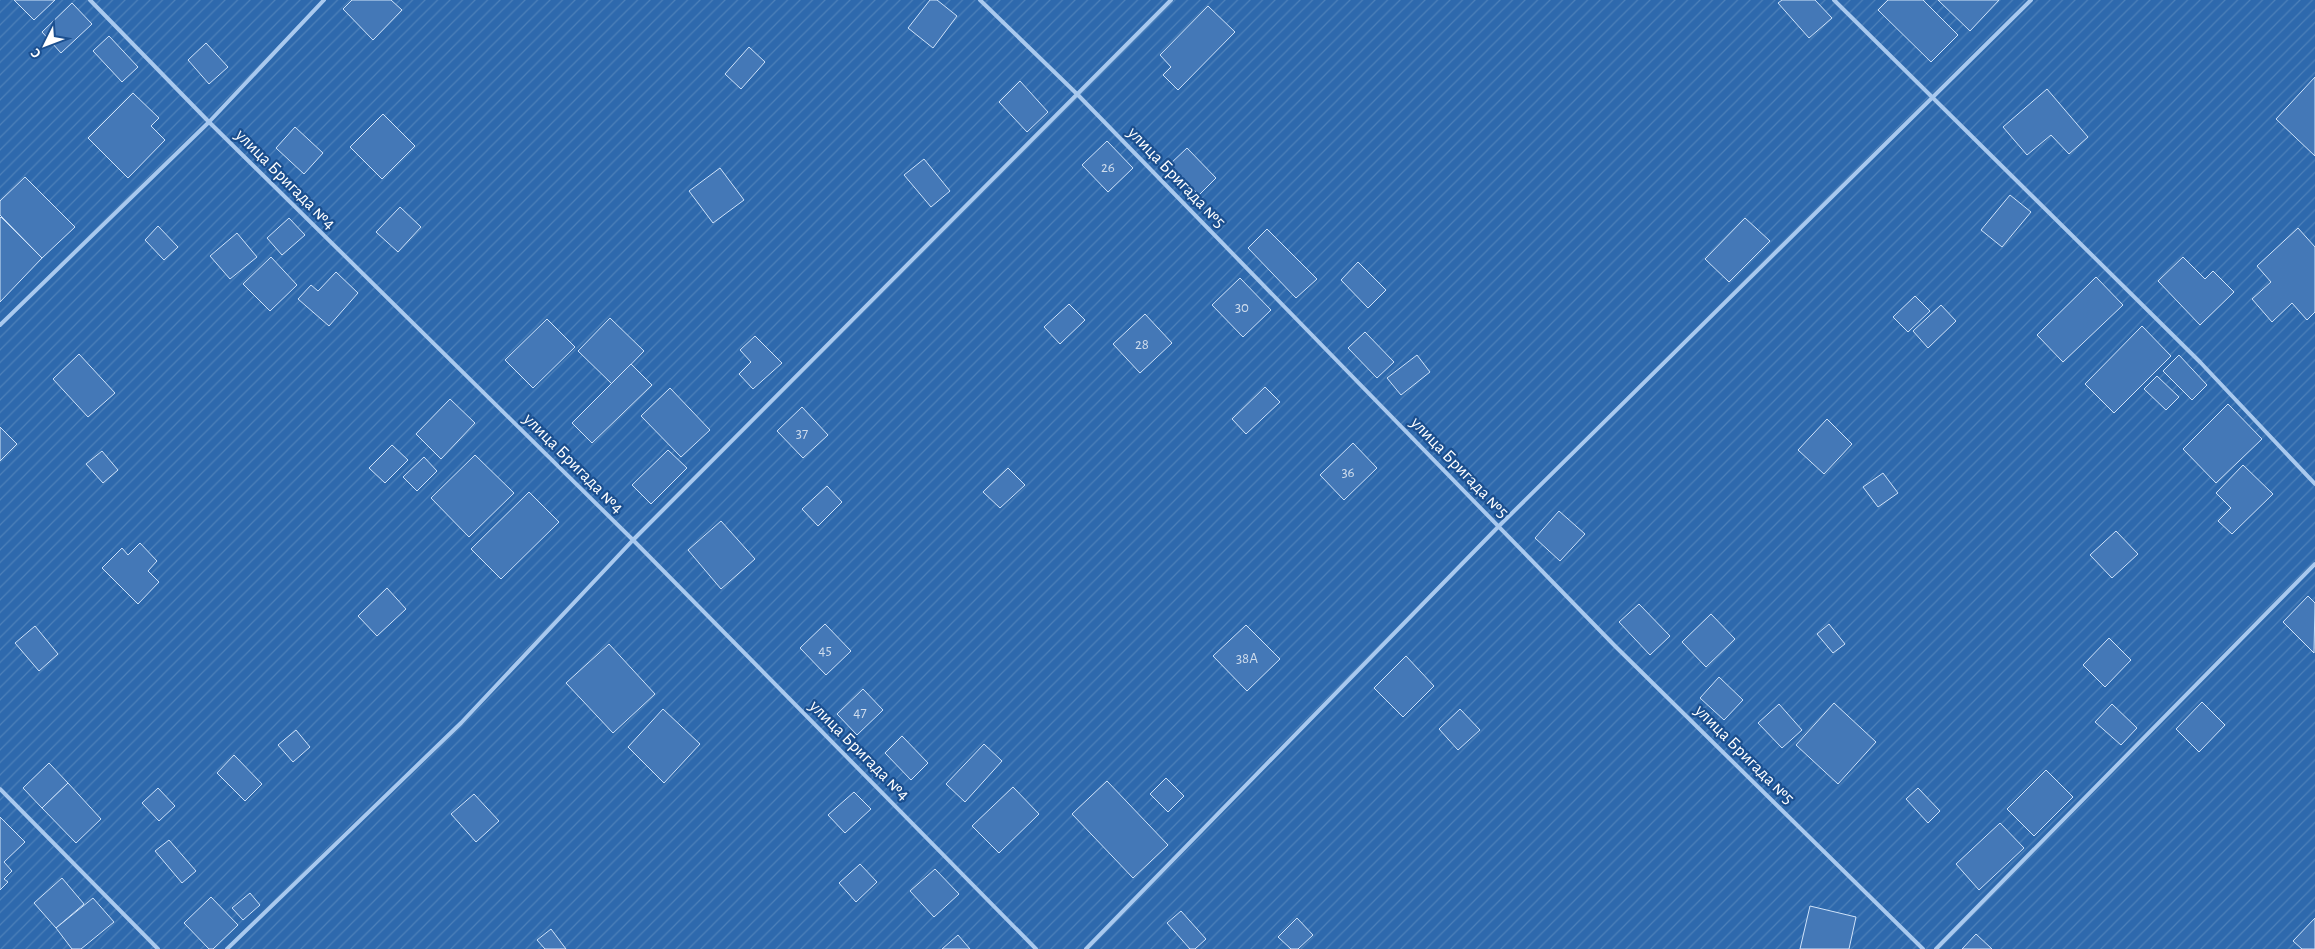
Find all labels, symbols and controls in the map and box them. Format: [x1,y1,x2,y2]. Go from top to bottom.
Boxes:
north arrow [20,20,70,70]
text: С [28,45,44,61]
street label: улица Бригада №5 [1123,123,1229,232]
street label: улица Бригада №4 [231,125,339,234]
house number: 26 [1101,160,1115,175]
house number: 30 [1235,300,1249,315]
house number: 28 [1135,337,1149,352]
street label: улица Бригада №4 [519,409,627,518]
street label: улица Бригада №5 [1406,413,1512,522]
house number: 37 [796,426,808,441]
house number: 36 [1341,465,1355,480]
house number: 45 [818,643,832,658]
house number: 38А [1236,651,1258,666]
street label: улица Бригада №4 [805,696,913,805]
street label: улица Бригада №5 [1690,701,1797,808]
house number: 47 [853,705,867,720]

